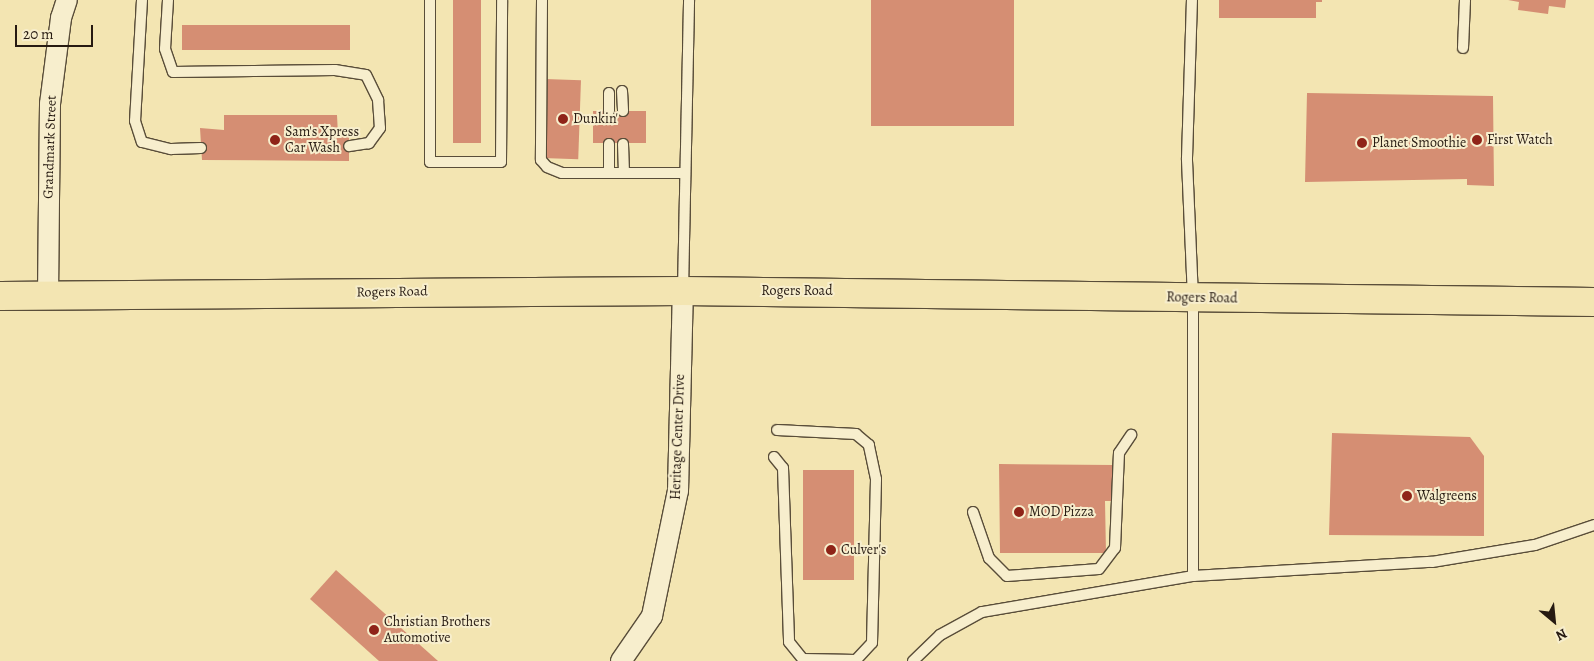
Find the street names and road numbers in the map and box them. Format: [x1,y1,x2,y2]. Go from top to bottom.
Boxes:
street label: Grandmark Street [40,95,60,199]
street label: Rogers Road [356,283,428,301]
street label: Rogers Road [761,283,833,299]
street label: Rogers Road [1166,289,1238,307]
street label: Heritage Center Drive [667,374,689,500]

